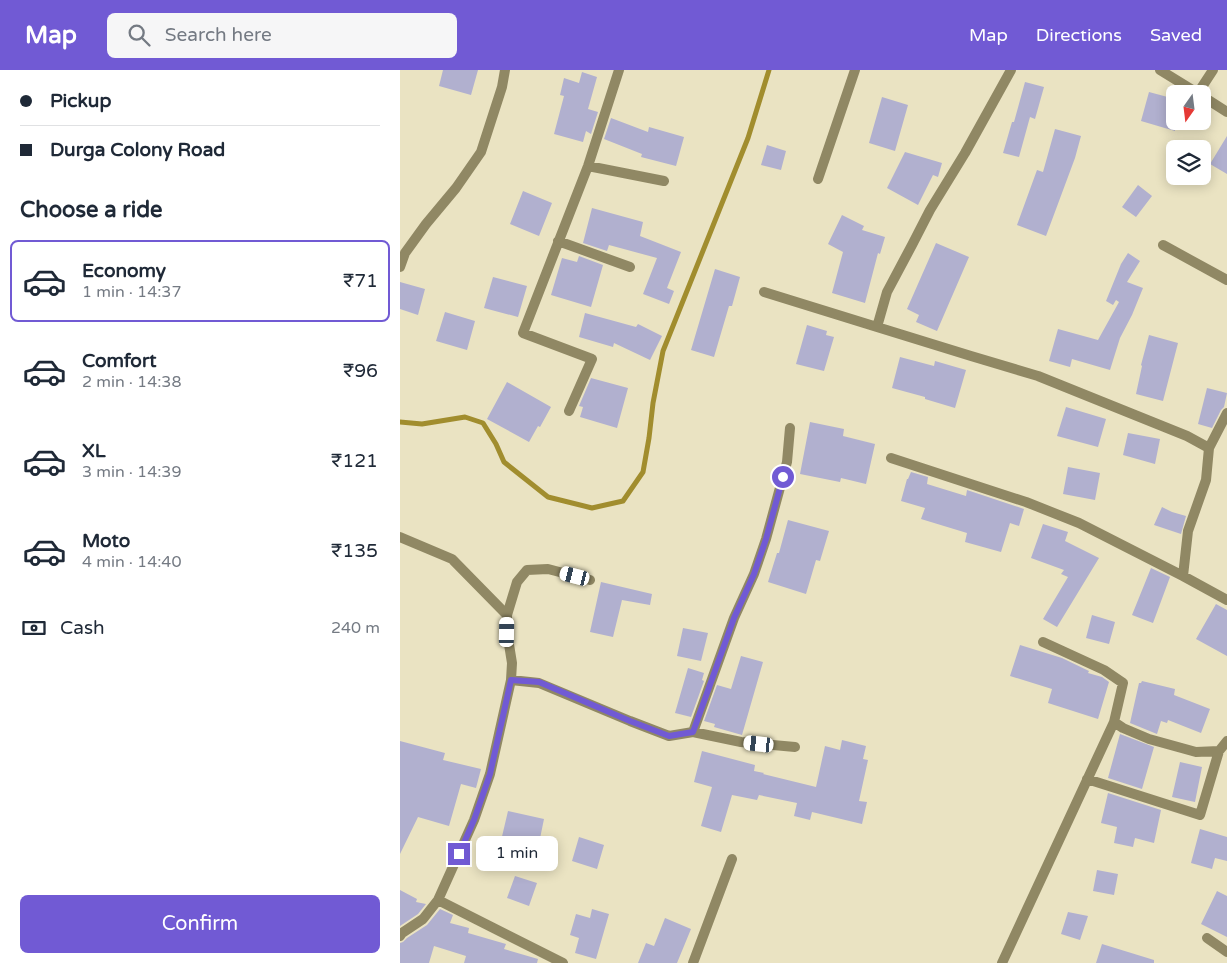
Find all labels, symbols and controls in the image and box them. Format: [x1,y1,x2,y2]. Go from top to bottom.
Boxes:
search box [107,13,457,58]
text: Map [25,21,77,50]
icon: search [125,21,153,49]
text: Search here [165,24,272,46]
text: Map [969,24,1008,46]
text: Directions [1036,24,1122,46]
text: Saved [1150,24,1202,46]
north arrow [1166,85,1211,130]
map controls [1166,85,1211,185]
text: Pickup [50,90,111,112]
text: Durga Colony Road [50,139,225,161]
button: layers [1166,140,1211,185]
text: Choose a ride [20,197,163,223]
icon: car [22,259,67,304]
text: Economy [82,260,166,282]
text: ₹71 [343,270,378,292]
text: 1 min · 14:37 [82,282,181,302]
icon: car [22,349,67,394]
text: Comfort [82,350,156,372]
text: ₹96 [343,360,378,382]
text: 2 min · 14:38 [82,372,181,392]
icon: car [22,439,67,484]
text: XL [82,440,106,462]
text: ₹121 [331,450,378,472]
text: 3 min · 14:39 [82,462,181,482]
route start [772,466,794,488]
icon: car [22,529,67,574]
text: Moto [82,530,130,552]
text: ₹135 [331,540,378,562]
text: 4 min · 14:40 [82,552,181,572]
car [558,565,591,587]
icon: cash [20,614,48,642]
text: Cash [60,617,105,639]
car [499,617,514,647]
text: 240 m [331,618,380,638]
car [743,735,774,753]
callout: 1 min [476,836,559,872]
route end [448,843,470,865]
text: 1 min [496,843,538,863]
button: Confirm [20,895,380,953]

